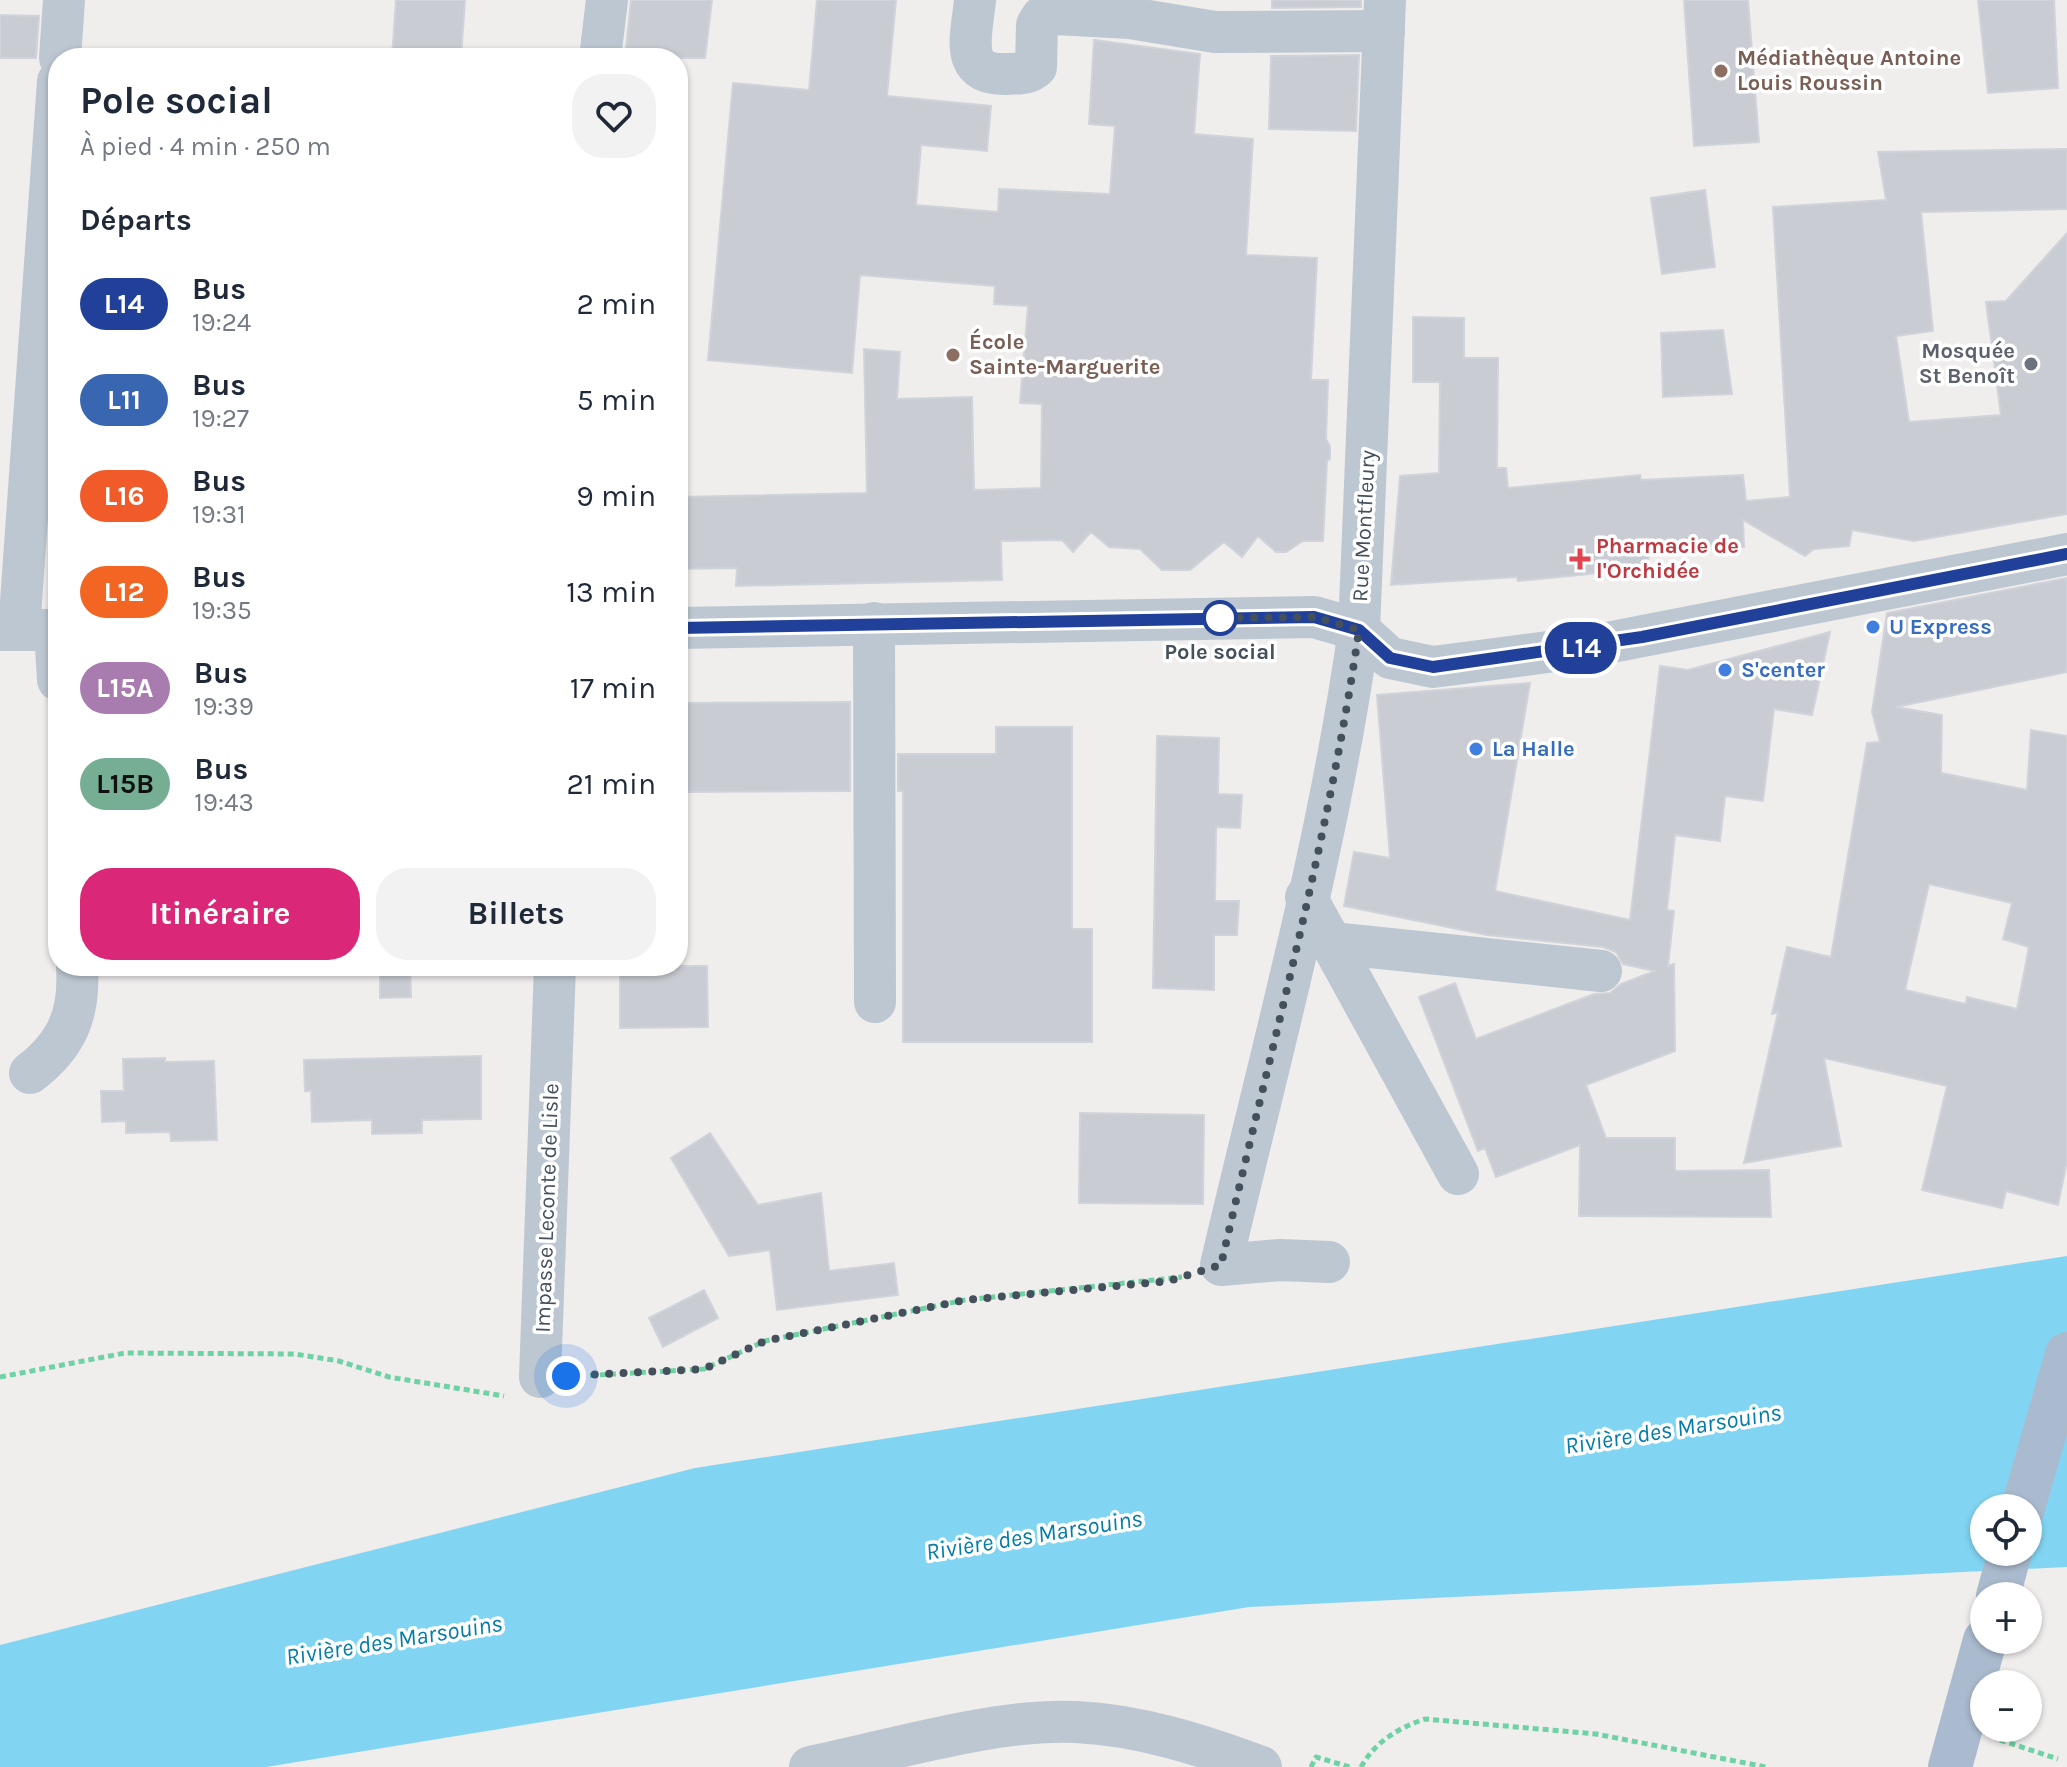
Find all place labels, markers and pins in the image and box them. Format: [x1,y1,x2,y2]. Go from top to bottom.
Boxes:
place label: Médiathèque Antoine Louis Roussin [1737,45,1961,96]
marker: Médiathèque Antoine Louis Roussin [1712,62,1730,80]
place label: École Sainte-Marguerite [969,328,1160,380]
place label: Mosquée St Benoît [1919,338,2015,389]
marker: École Sainte-Marguerite [944,346,962,364]
marker: Mosquée St Benoît [2022,355,2040,373]
place label: Pharmacie de l'Orchidée [1596,533,1739,584]
marker: Pharmacie de l'Orchidée [1571,550,1589,568]
marker: Pole social [1203,601,1237,635]
place label: U Express [1889,614,1992,640]
marker: U Express [1864,618,1882,636]
place label: Pole social [1164,639,1276,665]
place label: S'center [1741,657,1825,683]
marker: S'center [1716,661,1734,679]
place label: La Halle [1492,736,1575,762]
marker: La Halle [1467,740,1485,758]

